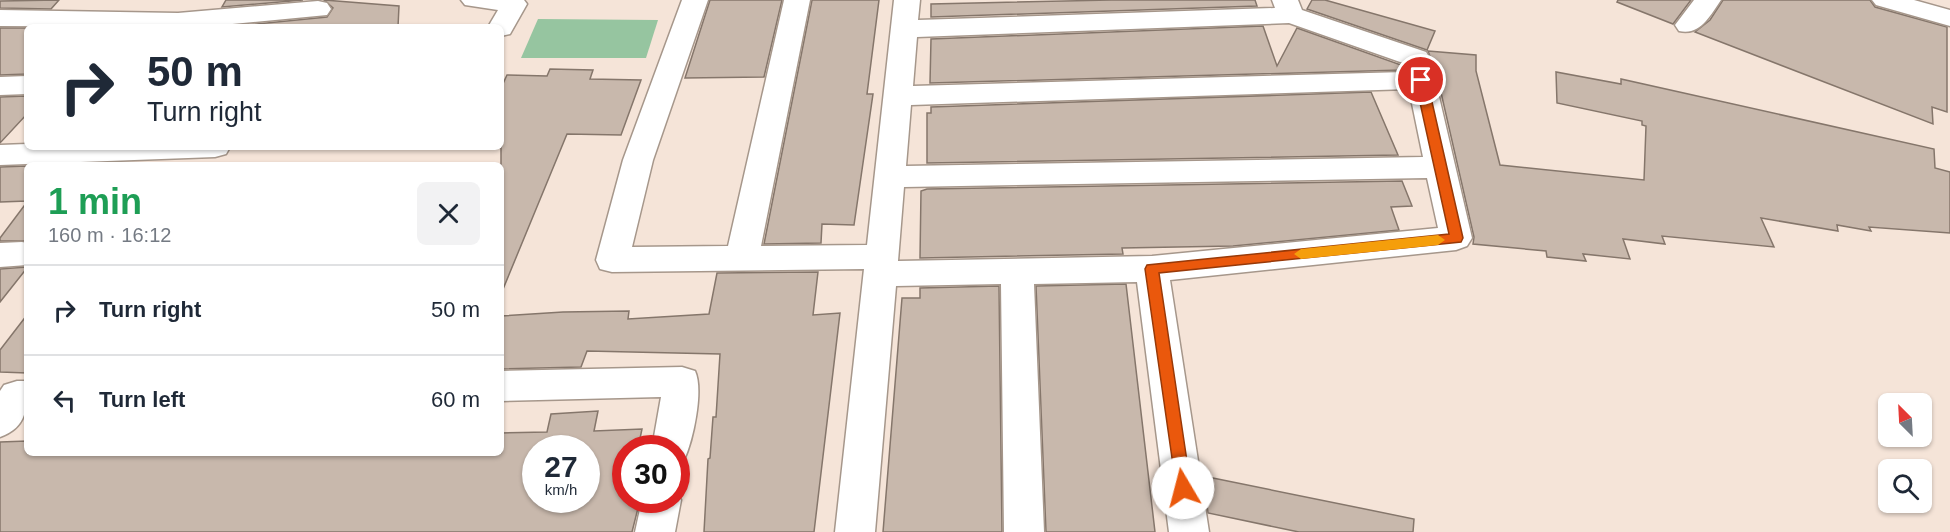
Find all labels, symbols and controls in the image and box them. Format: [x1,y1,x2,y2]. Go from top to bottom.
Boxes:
icon: right [48,48,126,126]
text: 50 m [147,48,243,95]
pin [1395,54,1446,105]
icon: arrive [1404,63,1437,96]
text: Turn right [147,97,262,127]
text: 1 min [48,181,142,222]
button: close [417,182,480,245]
text: 160 m · 16:12 [48,224,171,246]
icon: right [48,294,81,327]
text: Turn right [99,297,201,322]
text: 50 m [431,297,480,322]
icon: left [48,384,81,417]
text: Turn left [99,387,185,412]
text: 60 m [431,387,480,412]
north arrow [1878,393,1932,447]
map controls [1878,393,1932,513]
speed limit sign: 30 [612,435,690,513]
text: 27 [544,450,578,483]
position arrow [1151,456,1215,520]
button: search [1878,459,1932,513]
text: km/h [545,481,577,498]

